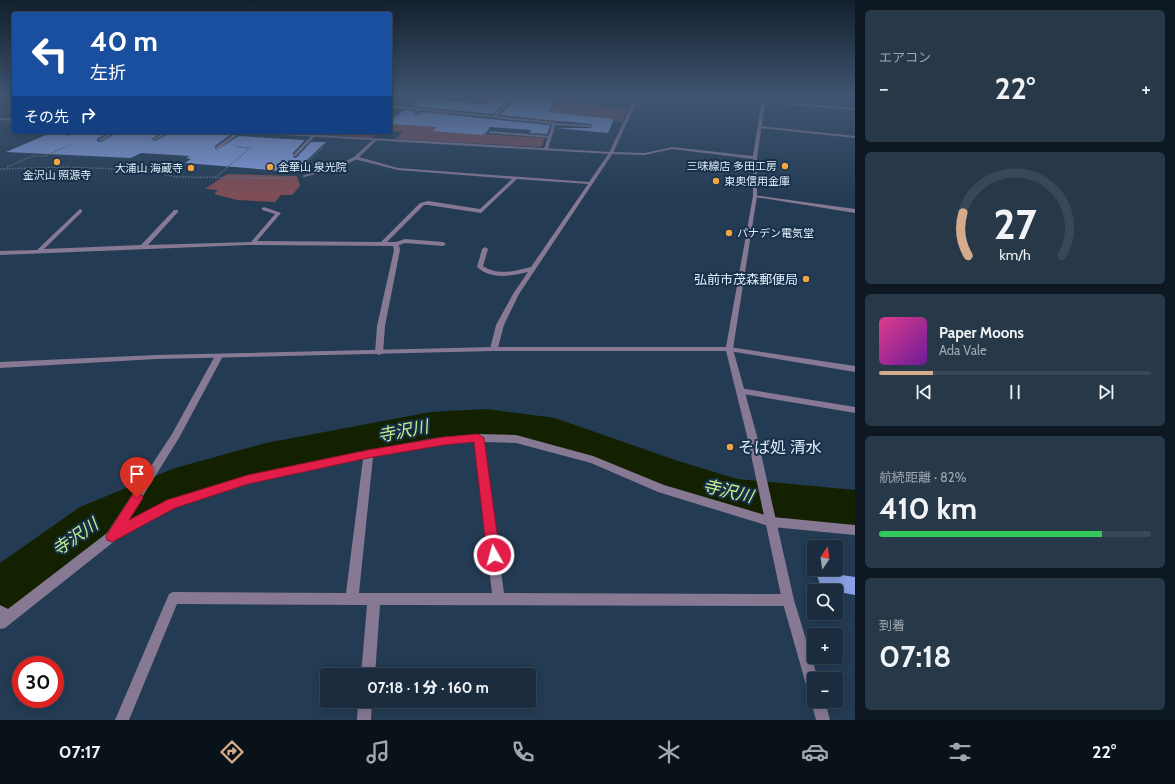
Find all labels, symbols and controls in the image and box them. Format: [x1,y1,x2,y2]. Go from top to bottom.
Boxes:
text: 40 m [90,24,158,58]
icon: left [24,28,76,80]
text: エアコン [879,49,931,65]
text: 左折 [90,62,126,84]
text: 22° [995,70,1035,107]
text: − [879,75,889,102]
text: + [1141,75,1151,102]
icon: right [77,104,99,126]
text: その先 [24,108,69,126]
marker: 金沢山 照源寺 [52,157,62,167]
place label: 三味線店 多田工房 [687,159,777,173]
place label: 金華山 泉光院 [278,160,346,174]
place label: 大浦山 海蔵寺 [115,161,183,175]
marker: 三味線店 多田工房 [780,161,790,171]
marker: 金華山 泉光院 [265,162,275,172]
marker: 大浦山 海蔵寺 [186,163,196,173]
place label: 金沢山 照源寺 [23,168,91,182]
place label: 東奥信用金庫 [724,174,790,188]
marker: 東奥信用金庫 [711,176,721,186]
text: 27 [993,199,1037,249]
place label: パナデン電気堂 [737,226,814,240]
marker: パナデン電気堂 [724,228,734,238]
text: km/h [999,246,1031,264]
place label: 弘前市茂森郵便局 [694,271,798,287]
marker: 弘前市茂森郵便局 [801,274,811,284]
text: Paper Moons [939,324,1024,342]
text: Ada Vale [939,342,987,358]
icon: previous [913,381,935,403]
icon: pause [1004,381,1026,403]
icon: next [1095,381,1117,403]
water label: 寺沢川 [376,416,432,446]
place label: そば処 清水 [738,438,822,457]
marker: そば処 清水 [725,442,735,452]
pin [120,457,154,498]
icon: arrive [126,463,148,485]
text: 航続距離 · 82% [879,469,966,485]
water label: 寺沢川 [701,476,757,507]
text: 410 km [879,490,977,527]
water label: 寺沢川 [48,513,103,560]
position arrow [473,534,515,576]
north arrow [807,540,843,576]
map controls [807,540,843,708]
button: search [807,584,843,620]
text: 到着 [879,617,905,633]
button: + [807,628,843,664]
text: 07:18 [879,638,951,675]
speed limit sign: 30 [12,656,64,708]
button: − [807,672,843,708]
text: 07:18 · 1 分 · 160 m [367,679,489,697]
icon: directions [218,738,246,766]
icon: music [364,738,392,766]
icon: phone [509,738,537,766]
icon: climate [655,738,683,766]
icon: car [801,738,829,766]
icon: filters [946,738,974,766]
text: 07:17 [59,741,101,763]
text: 22° [1092,741,1116,763]

